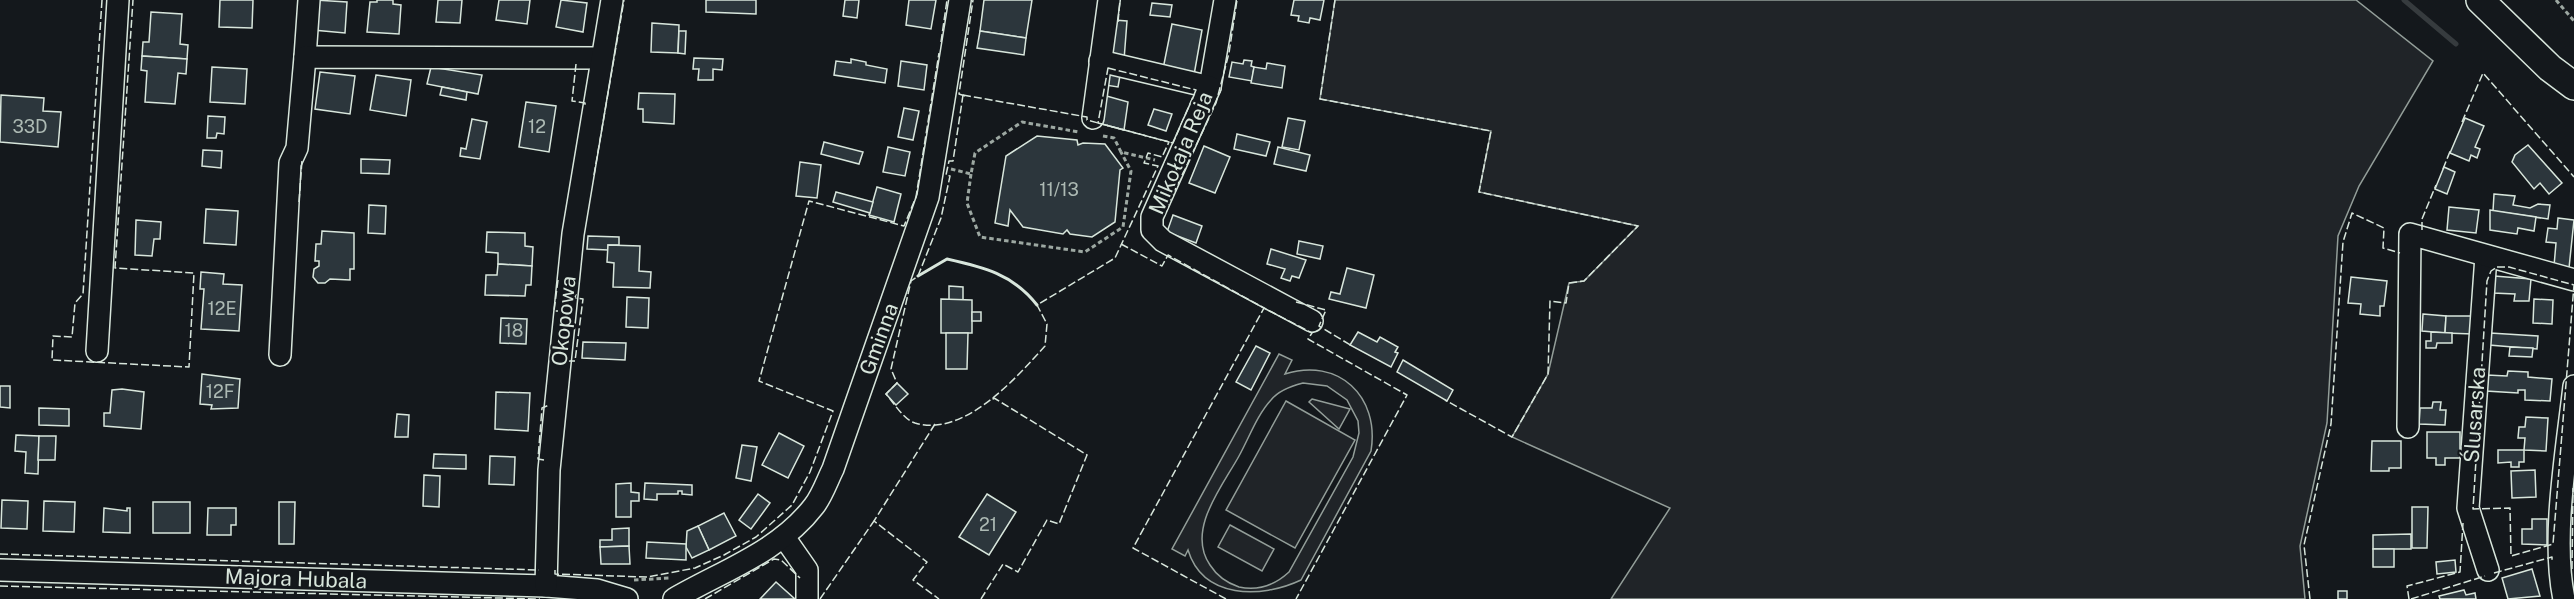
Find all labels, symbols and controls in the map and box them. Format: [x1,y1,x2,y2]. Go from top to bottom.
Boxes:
street label: Mikołaja Reja [1143,88,1218,218]
house number: 33D [12,116,48,137]
house number: 12 [528,116,546,137]
house number: 11/13 [1039,179,1079,200]
street label: Okopowa [546,275,581,367]
house number: 12E [207,298,237,319]
street label: Gminna [854,299,903,378]
house number: 18 [505,320,523,341]
street label: Ślusarska [2459,366,2490,464]
house number: 12F [206,381,234,402]
house number: 21 [979,514,997,535]
street label: Majora Hubala [224,564,368,593]

